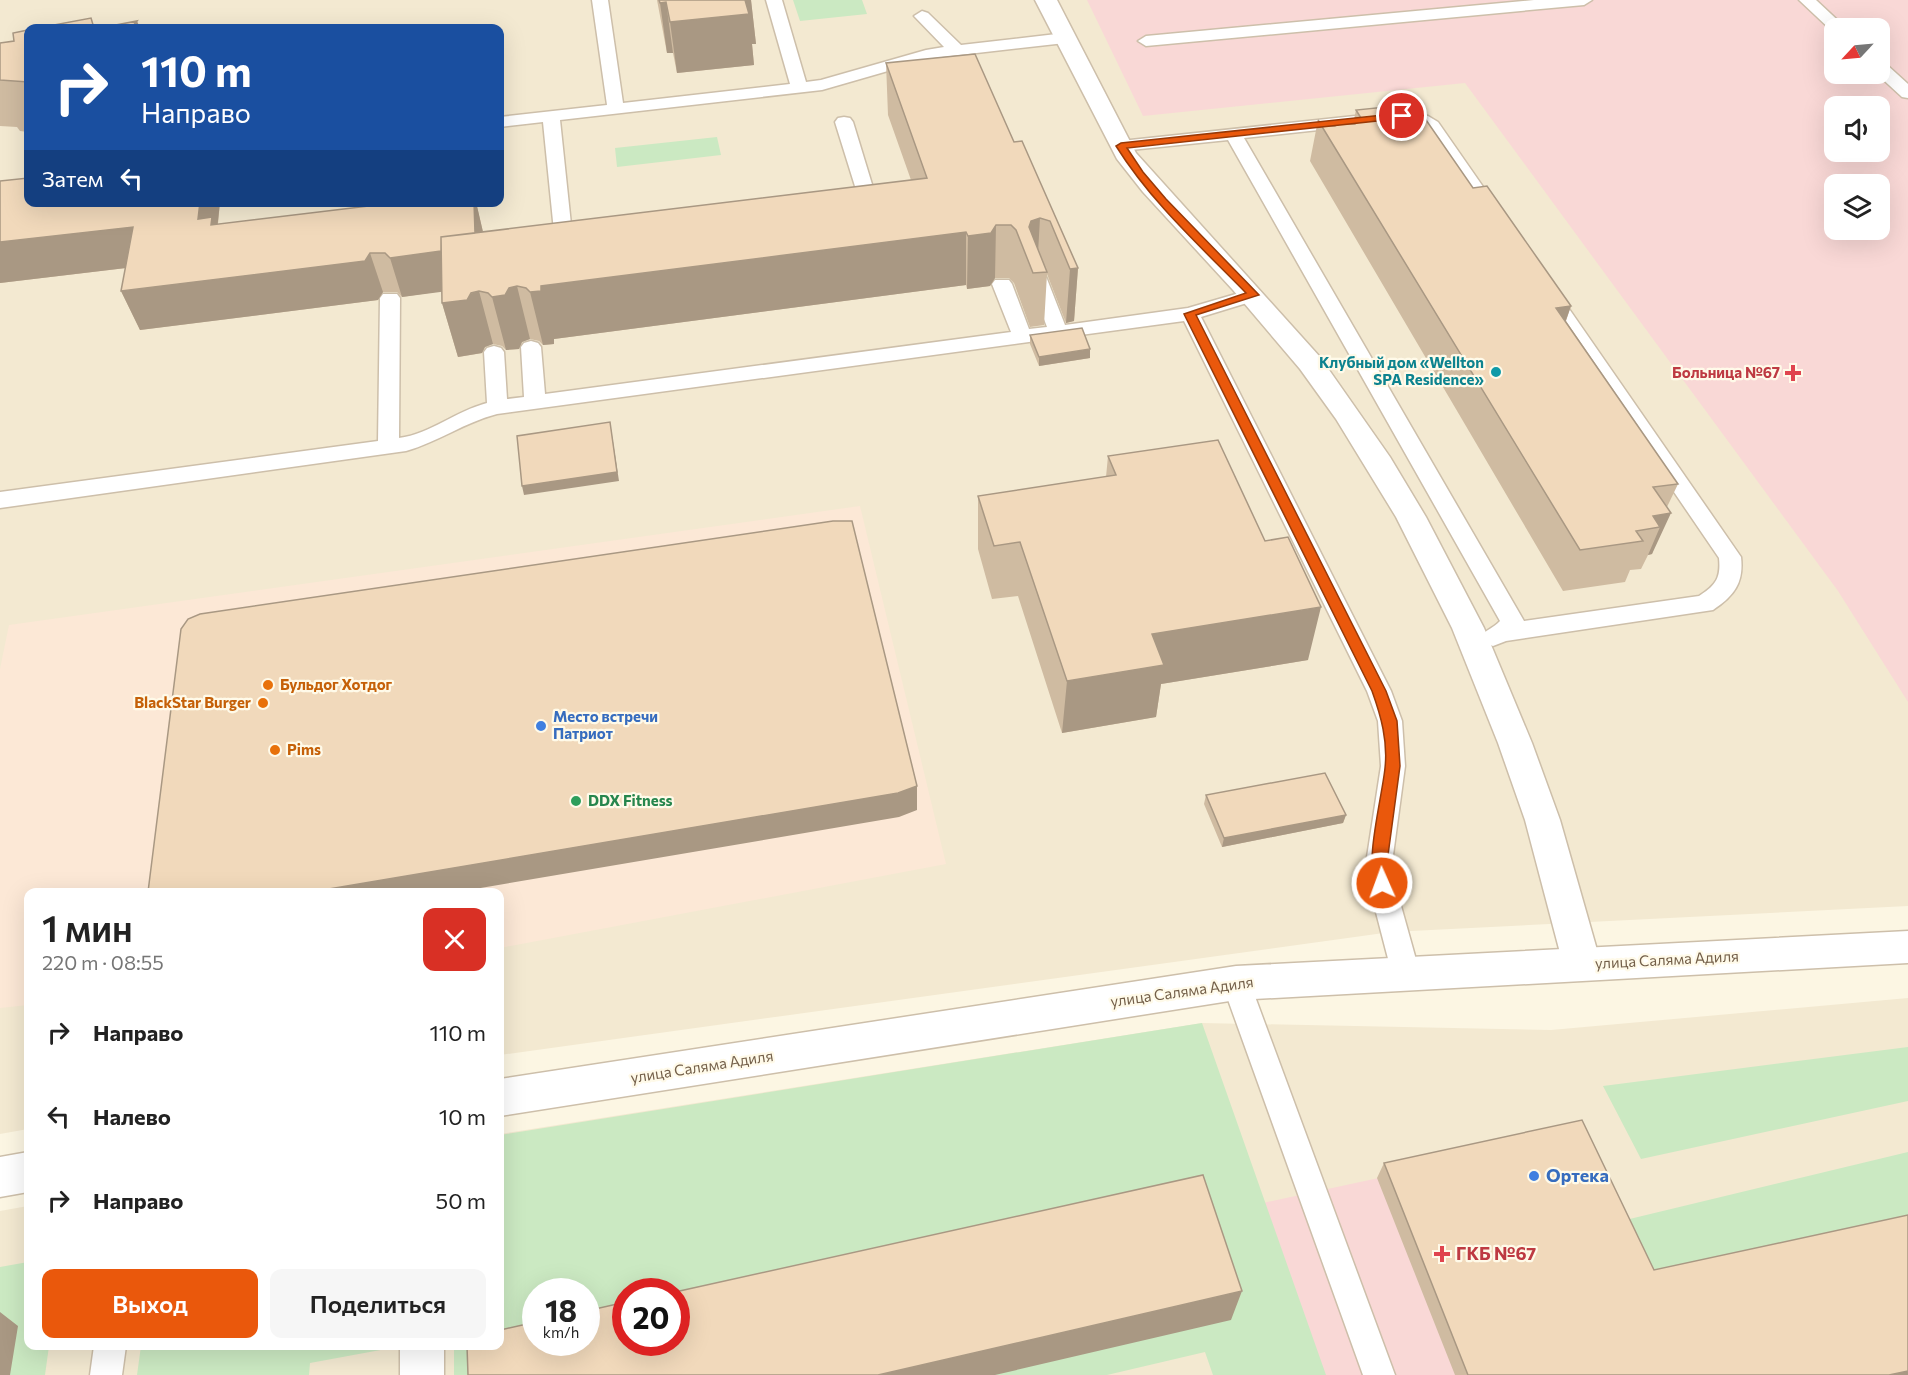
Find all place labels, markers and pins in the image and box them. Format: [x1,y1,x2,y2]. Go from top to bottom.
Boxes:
pin [1376,90,1427,141]
place label: Клубный дом «Wellton SPA Residence» [1319,353,1484,388]
place label: Больница №67 [1672,363,1780,381]
marker: Больница №67 [1784,364,1802,382]
marker: Клубный дом «Wellton SPA Residence» [1489,365,1503,379]
place label: Бульдог Хотдог [280,675,393,693]
marker: Бульдог Хотдог [261,678,275,692]
place label: BlackStar Burger [134,693,251,711]
marker: BlackStar Burger [256,696,270,710]
place label: Место встречи Патриот [553,707,658,742]
marker: Место встречи Патриот [534,719,548,733]
place label: Pims [287,740,321,758]
marker: Pims [268,743,282,757]
place label: DDX Fitness [588,791,673,809]
marker: DDX Fitness [569,794,583,808]
place label: Ортека [1546,1164,1609,1186]
marker: Ортека [1527,1169,1541,1183]
place label: ГКБ №67 [1456,1242,1536,1264]
marker: ГКБ №67 [1433,1245,1451,1263]

